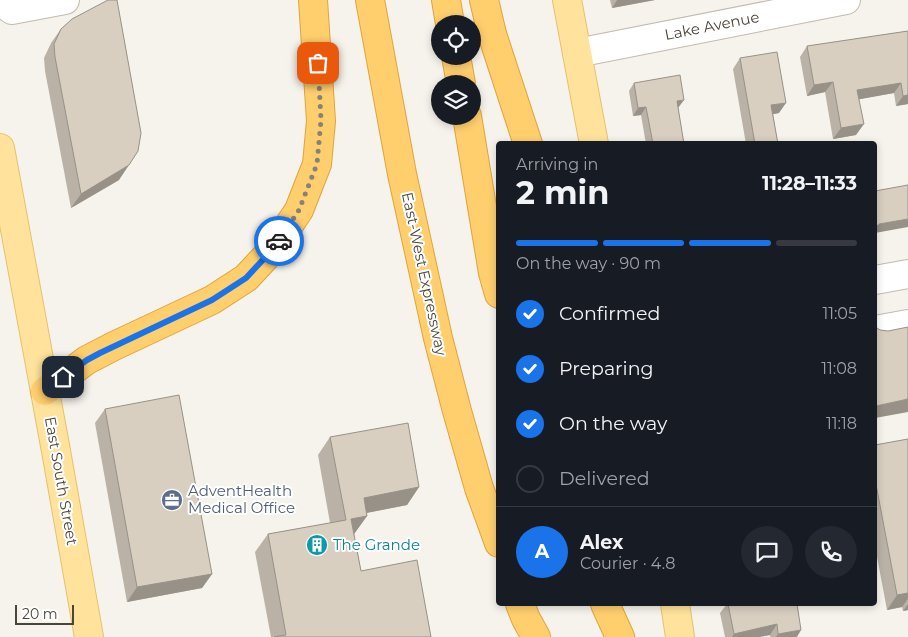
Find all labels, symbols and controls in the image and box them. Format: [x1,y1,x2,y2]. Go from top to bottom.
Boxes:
street label: Lake Avenue [663,7,761,44]
map controls [431,15,481,125]
button: locate [431,15,481,65]
pin [297,42,339,84]
icon: bag [304,49,332,77]
button: layers [431,75,481,125]
text: Arriving in [516,155,598,174]
text: 11:28–11:33 [762,172,857,195]
text: 2 min [516,173,609,212]
street label: East-West Expressway [398,190,451,358]
courier [254,216,304,266]
icon: car [265,227,293,255]
text: On the way · 90 m [516,254,661,273]
icon: check [516,300,544,328]
text: Confirmed [559,302,660,325]
text: 11:05 [822,304,857,323]
icon: check [516,355,544,383]
pin [42,356,84,398]
text: Preparing [559,357,654,380]
text: 11:08 [821,359,857,378]
icon: home [49,363,77,391]
icon: check [516,410,544,438]
text: On the way [559,412,667,435]
text: 11:18 [826,414,857,433]
street label: East South Street [41,415,82,547]
text: Delivered [559,467,650,490]
place label: AdventHealth Medical Office [188,481,295,517]
office icon: AdventHealth Medical Office [160,488,184,512]
button: chat [741,526,793,578]
button: phone [805,526,857,578]
text: Alex [580,531,623,554]
building icon: The Grande [305,533,329,557]
place label: The Grande [333,535,420,554]
text: A [535,540,549,563]
text: Courier · 4.8 [580,554,676,573]
scale bar [15,602,74,625]
text: 20 m [22,605,58,623]

